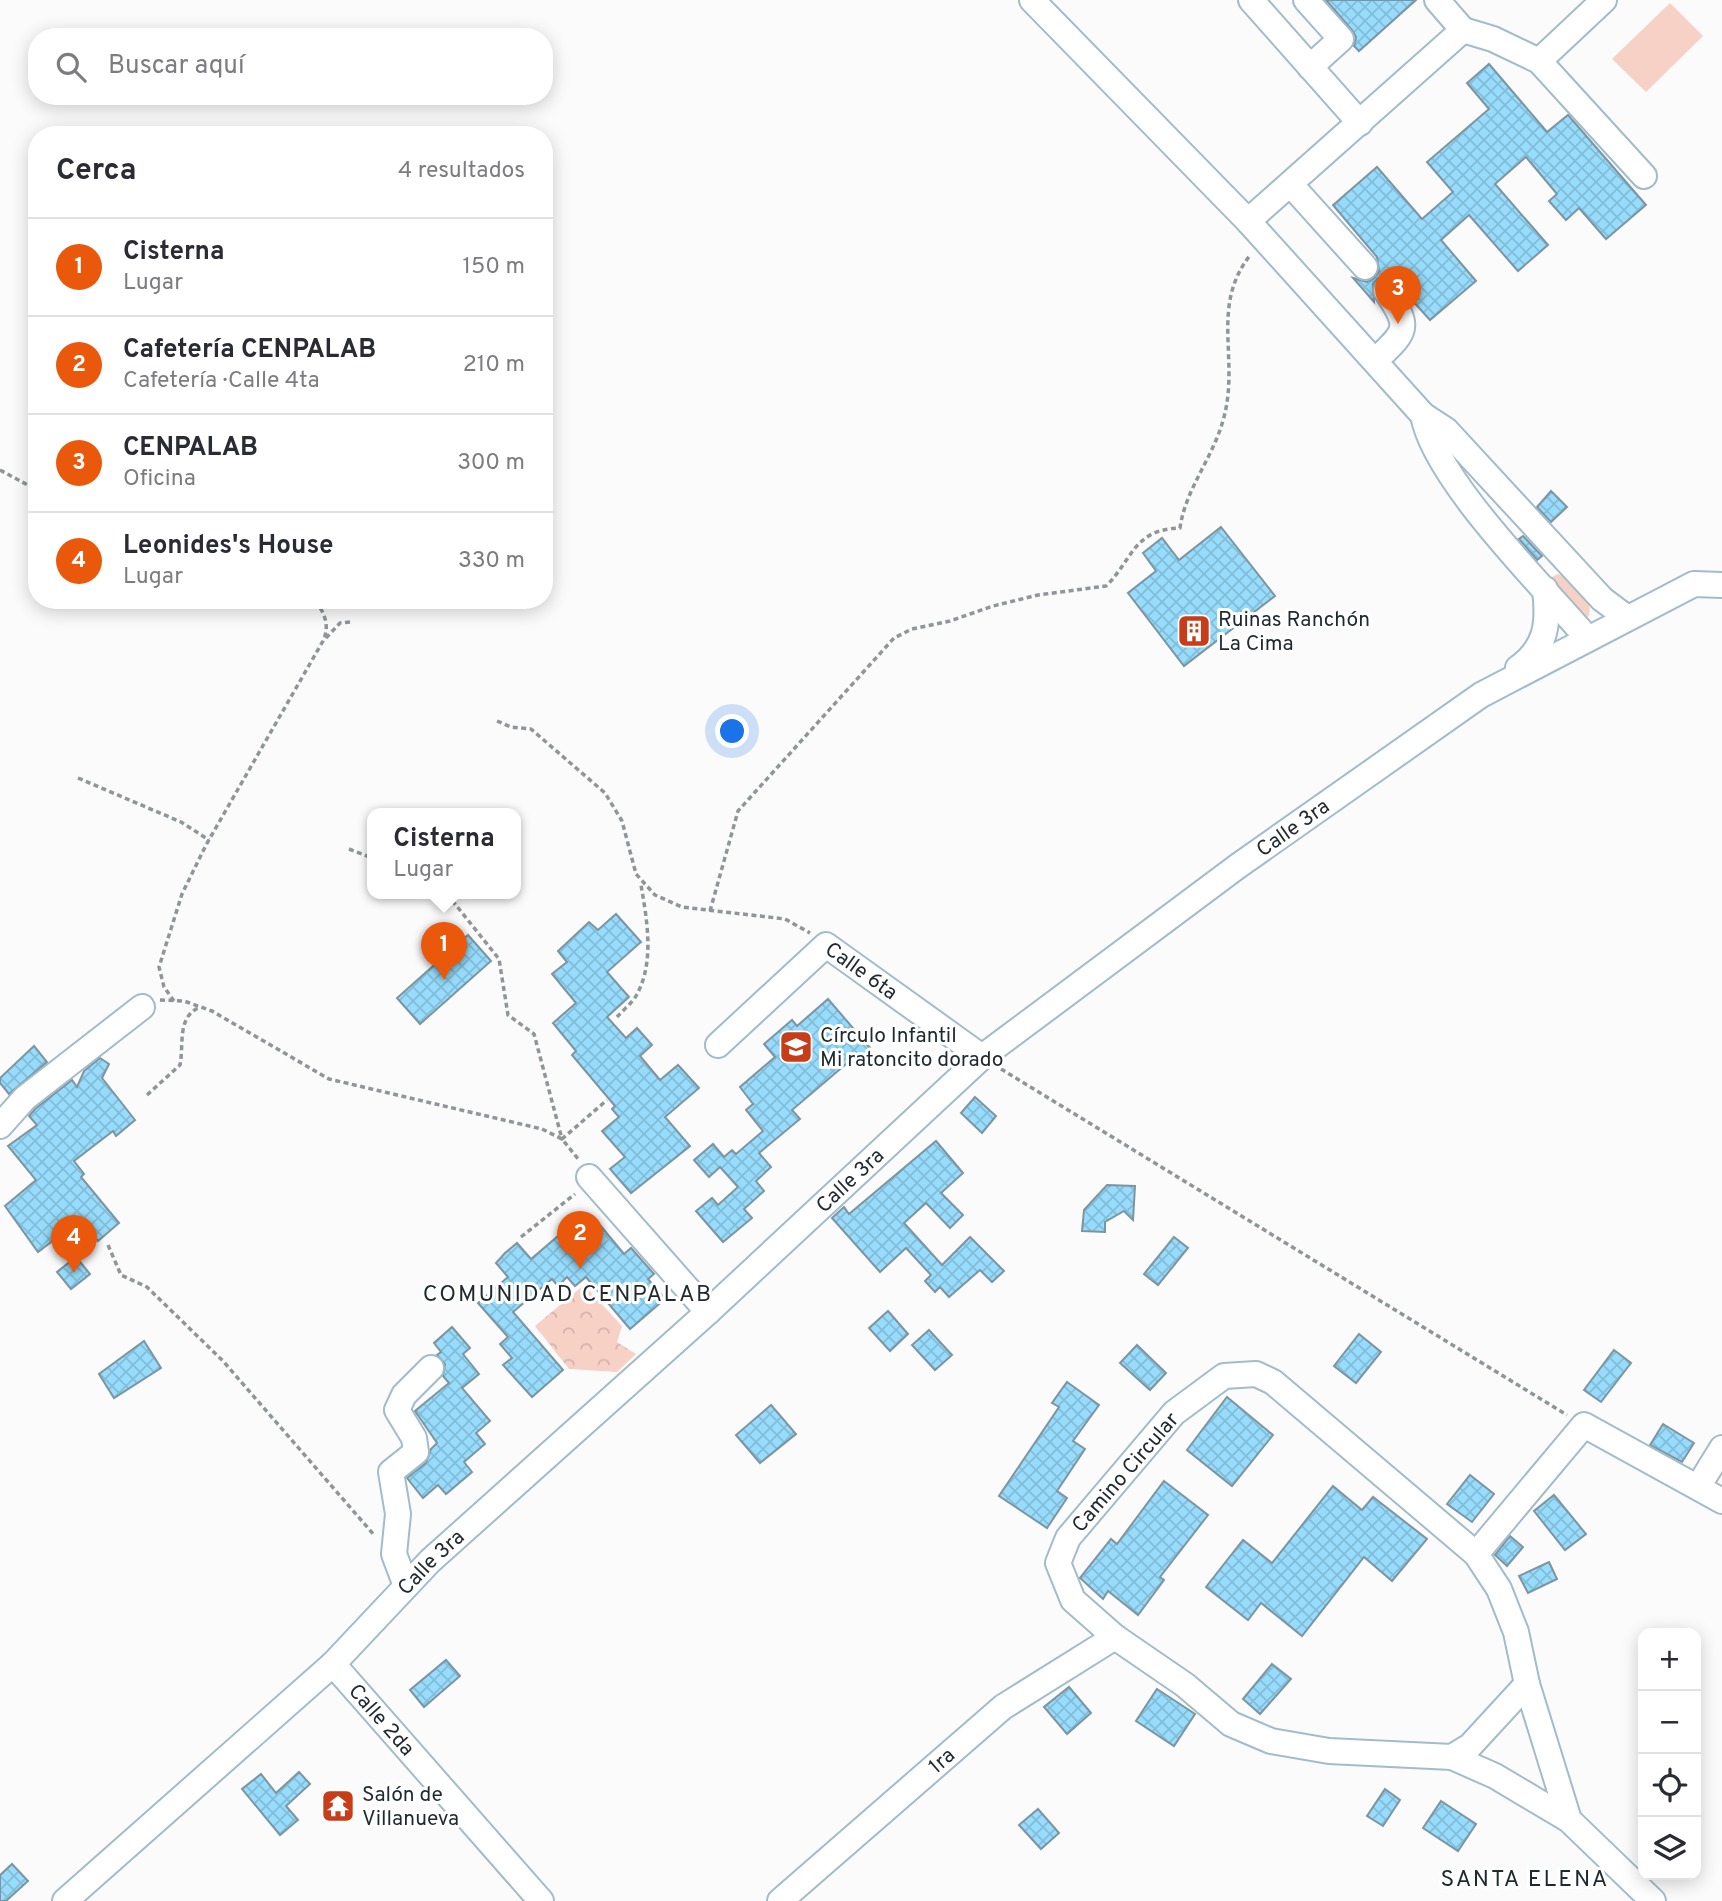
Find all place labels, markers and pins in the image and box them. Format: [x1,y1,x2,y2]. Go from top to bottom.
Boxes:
pin: 3 [1375,266,1421,324]
place label: Ruinas Ranchón La Cima [1218,607,1370,658]
building icon: Ruinas Ranchón La Cima [1175,612,1213,650]
pin: 1 [421,922,467,980]
place label: Círculo Infantil Mi ratoncito dorado [820,1023,1003,1074]
school or university icon: Círculo Infantil Mi ratoncito dorado [777,1028,815,1066]
pin: 2 [557,1211,603,1269]
pin: 4 [51,1215,97,1273]
place label: Salón de Villanueva [362,1782,459,1833]
temple icon: Salón de Villanueva [319,1787,357,1825]

